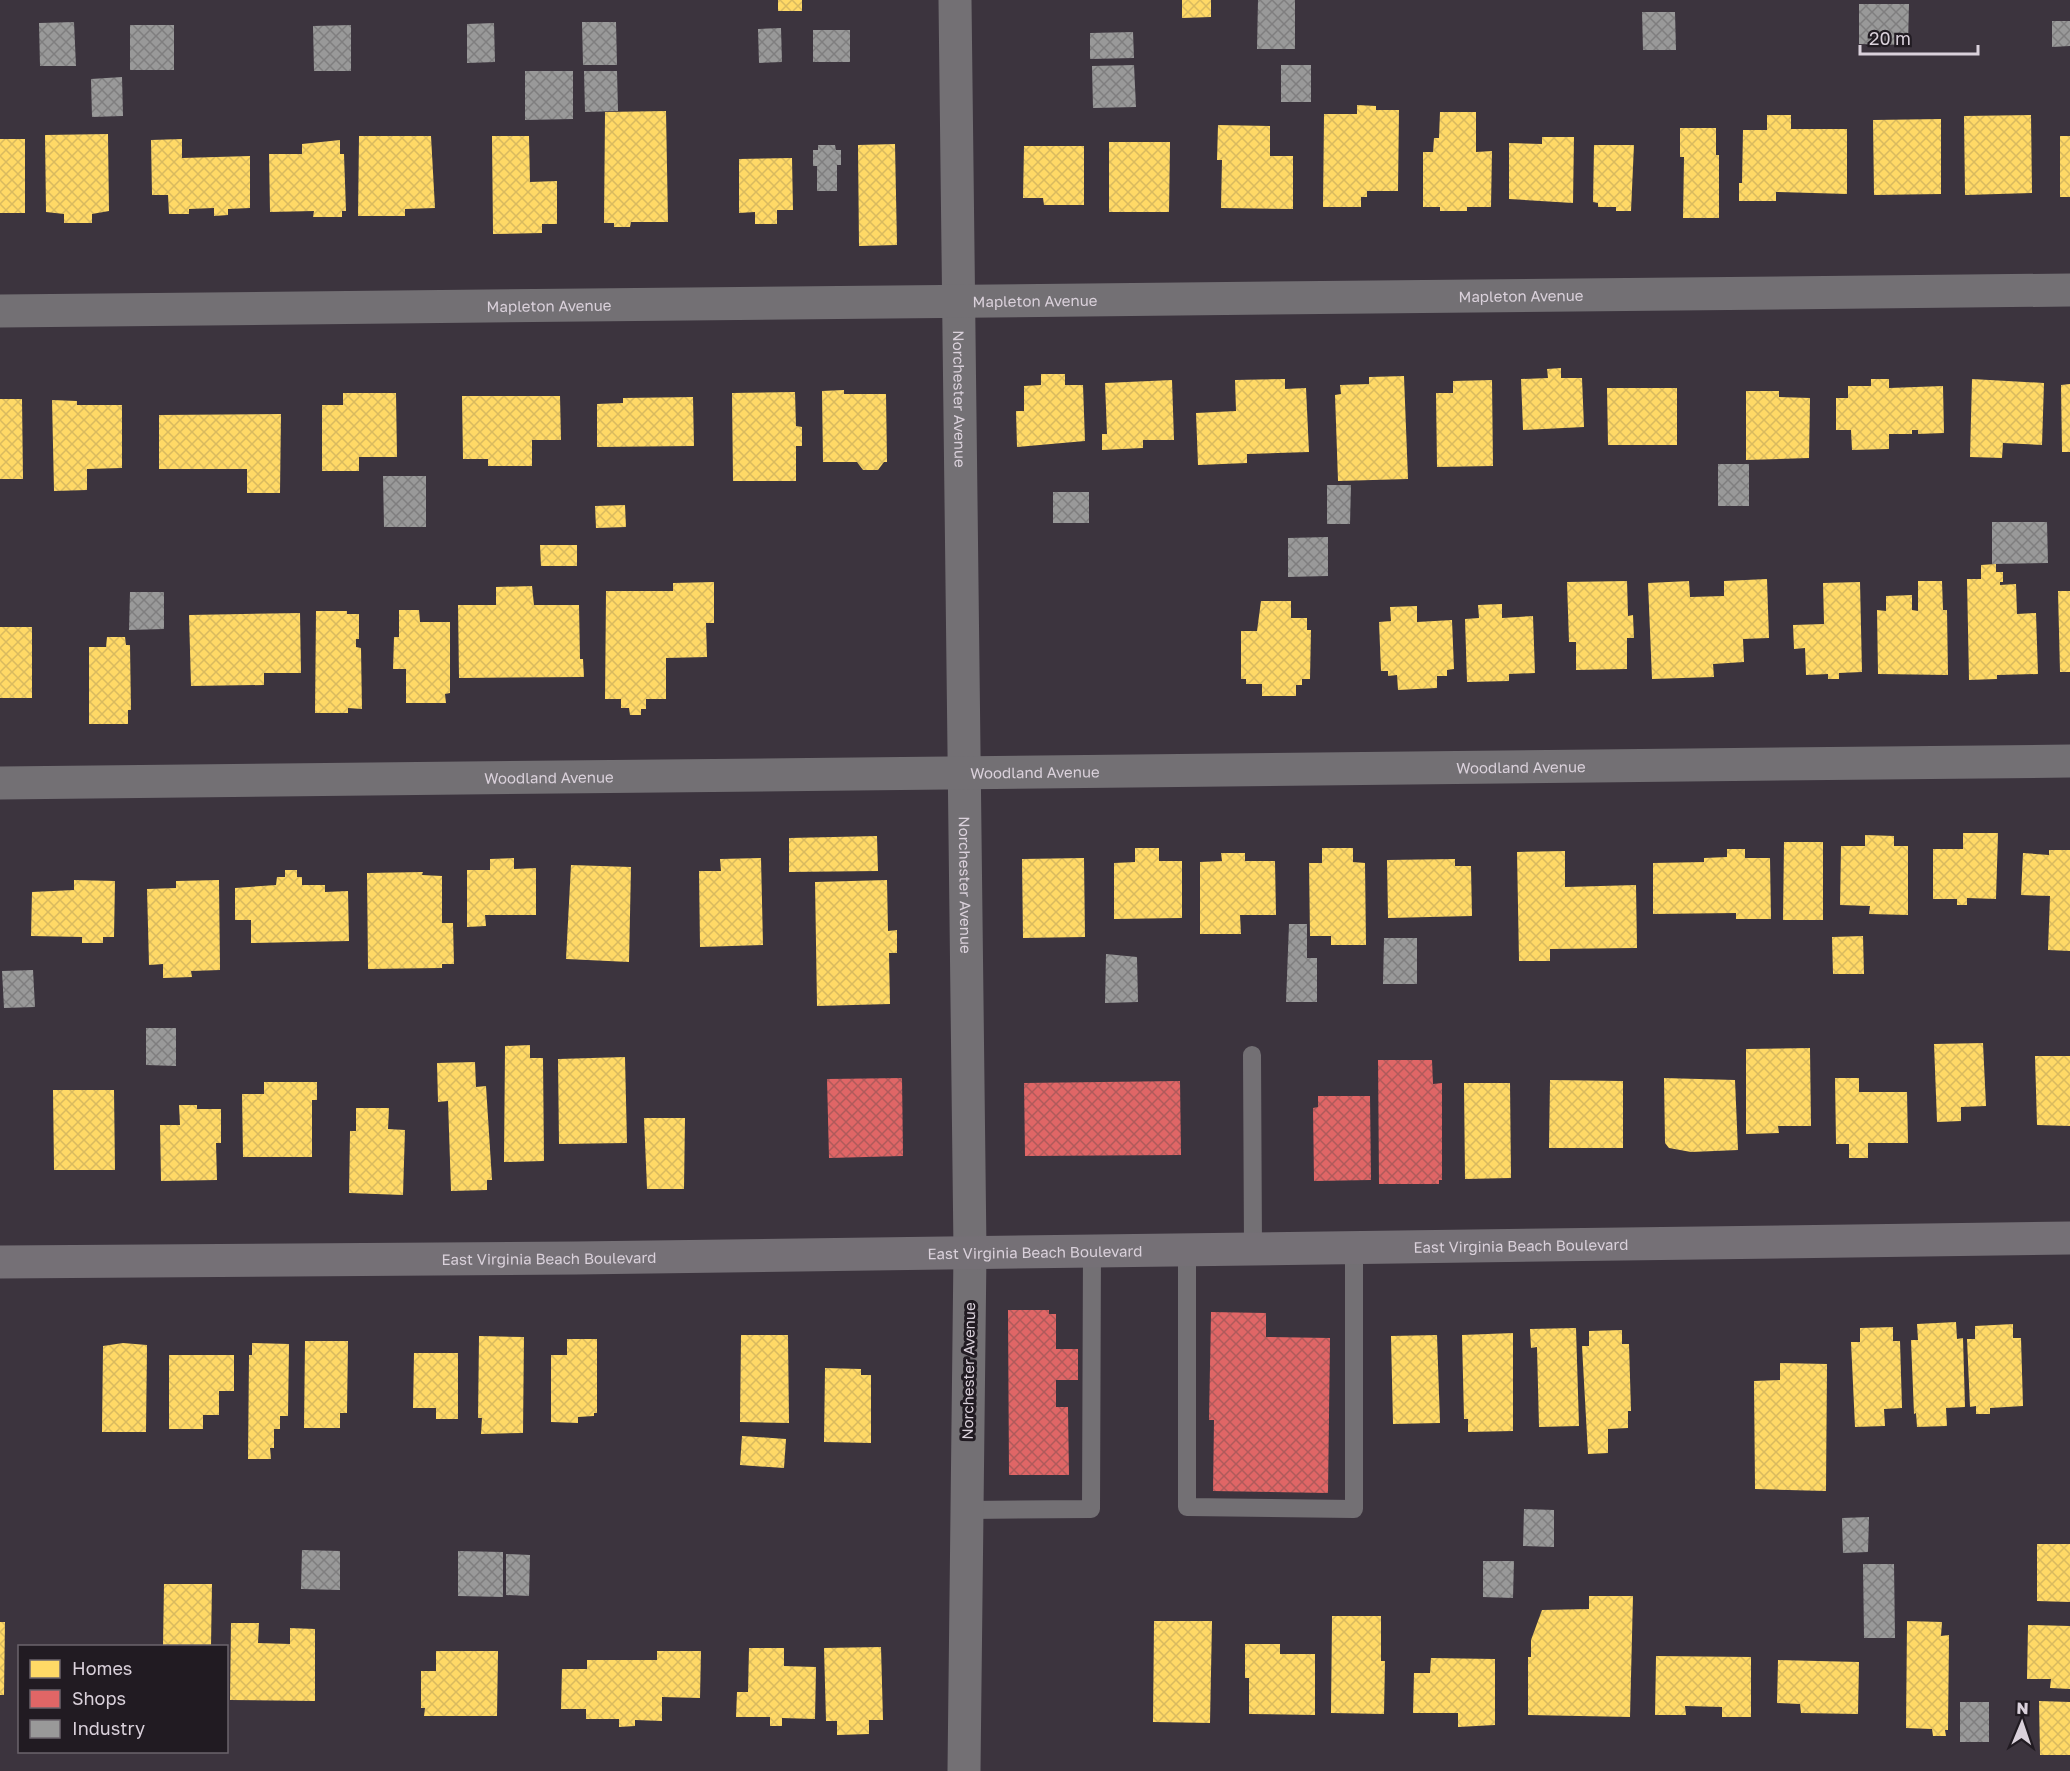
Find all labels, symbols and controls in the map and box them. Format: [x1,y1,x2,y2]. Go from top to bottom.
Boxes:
scale bar [1860,18,1978,56]
text: 20 m [1869,27,1911,49]
street label: Mapleton Avenue [1458,286,1584,305]
street label: Mapleton Avenue [972,291,1098,310]
street label: Mapleton Avenue [486,296,612,315]
street label: Norchester Avenue [950,330,970,468]
street label: Woodland Avenue [1456,757,1586,777]
street label: Woodland Avenue [970,762,1100,782]
street label: Woodland Avenue [484,767,614,787]
street label: Norchester Avenue [956,816,975,954]
street label: East Virginia Beach Boulevard [1413,1235,1628,1256]
street label: East Virginia Beach Boulevard [927,1241,1142,1262]
street label: East Virginia Beach Boulevard [442,1248,657,1268]
street label: Norchester Avenue [958,1302,978,1440]
legend [18,1645,228,1753]
text: Homes [72,1657,132,1679]
text: Shops [72,1687,126,1709]
north arrow [1992,1693,2052,1753]
text: N [2016,1698,2029,1718]
text: Industry [72,1717,145,1739]

